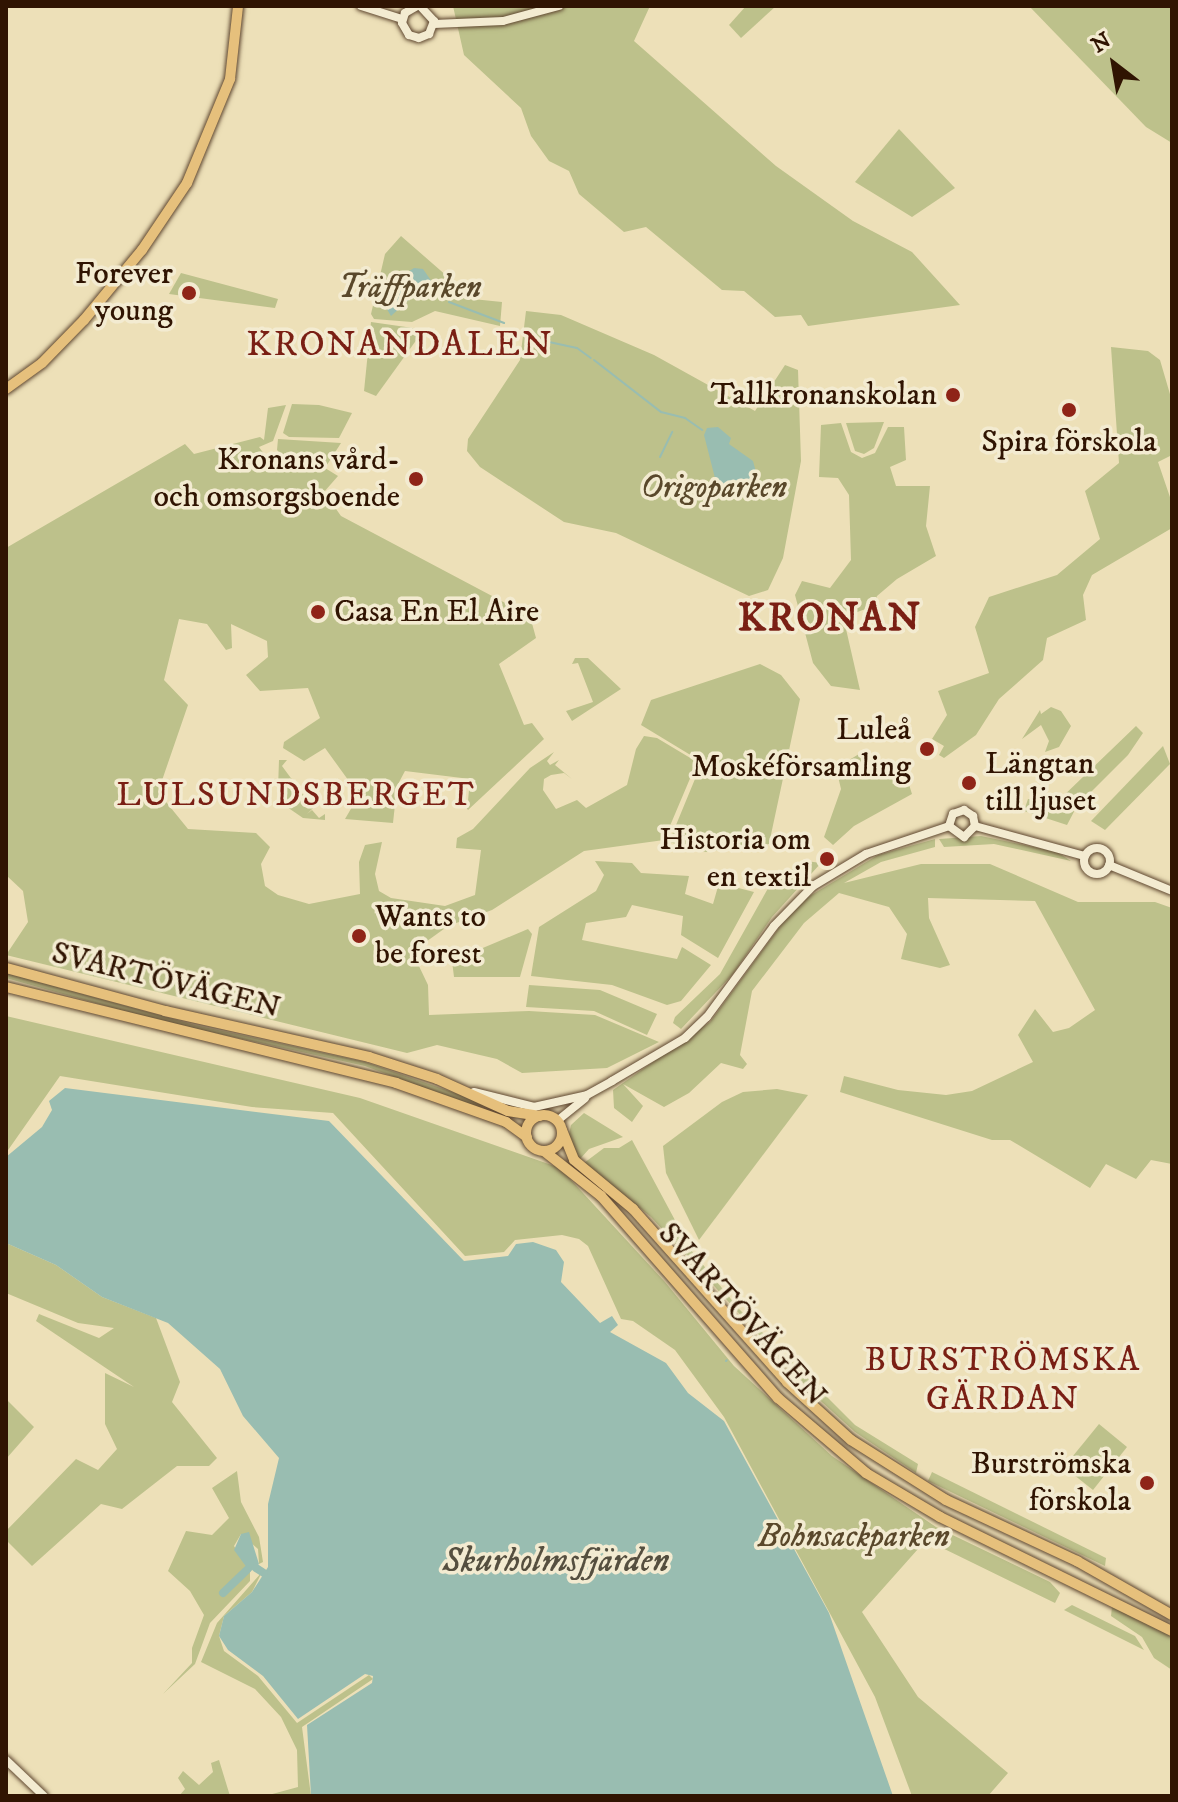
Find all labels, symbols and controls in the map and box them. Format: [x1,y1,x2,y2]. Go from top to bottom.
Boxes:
north arrow [1074,24,1154,104]
text: N [1087,27,1116,59]
place label: Forever young [75,256,173,331]
park label: Träffparken [338,269,482,307]
marker: Forever young [180,284,198,302]
district label: KRONANDALEN [246,323,554,367]
place label: Tallkronanskolan [711,376,937,414]
marker: Tallkronanskolan [944,386,962,404]
marker: Spira förskola [1060,401,1078,419]
place label: Spira förskola [981,423,1157,461]
place label: Kronans vård- och omsorgsboende [153,442,400,517]
park label: Origoparken [641,469,787,507]
marker: Kronans vård- och omsorgsboende [407,470,425,488]
place label: Casa En El Aire [334,593,539,631]
district label: KRONAN [738,595,922,643]
marker: Casa En El Aire [309,603,327,621]
place label: Luleå Moskéförsamling [691,712,911,787]
marker: Luleå Moskéförsamling [918,740,936,758]
place label: Längtan till ljuset [985,746,1097,821]
marker: Längtan till ljuset [960,774,978,792]
district label: LULSUNDSBERGET [116,776,476,816]
place label: Historia om en textil [659,822,811,897]
marker: Historia om en textil [818,850,836,868]
place label: Wants to be forest [375,899,486,974]
marker: Wants to be forest [350,927,368,945]
street label: SVARTÖVÄGEN [48,934,284,1028]
street label: SVARTÖVÄGEN [649,1215,835,1415]
district label: BURSTRÖMSKA GÄRDAN [865,1340,1141,1420]
place label: Burströmska förskola [971,1446,1131,1521]
marker: Burströmska förskola [1138,1474,1156,1492]
park label: Bohnsackparken [758,1518,950,1556]
water label: Skurholmsfjärden [442,1542,670,1582]

